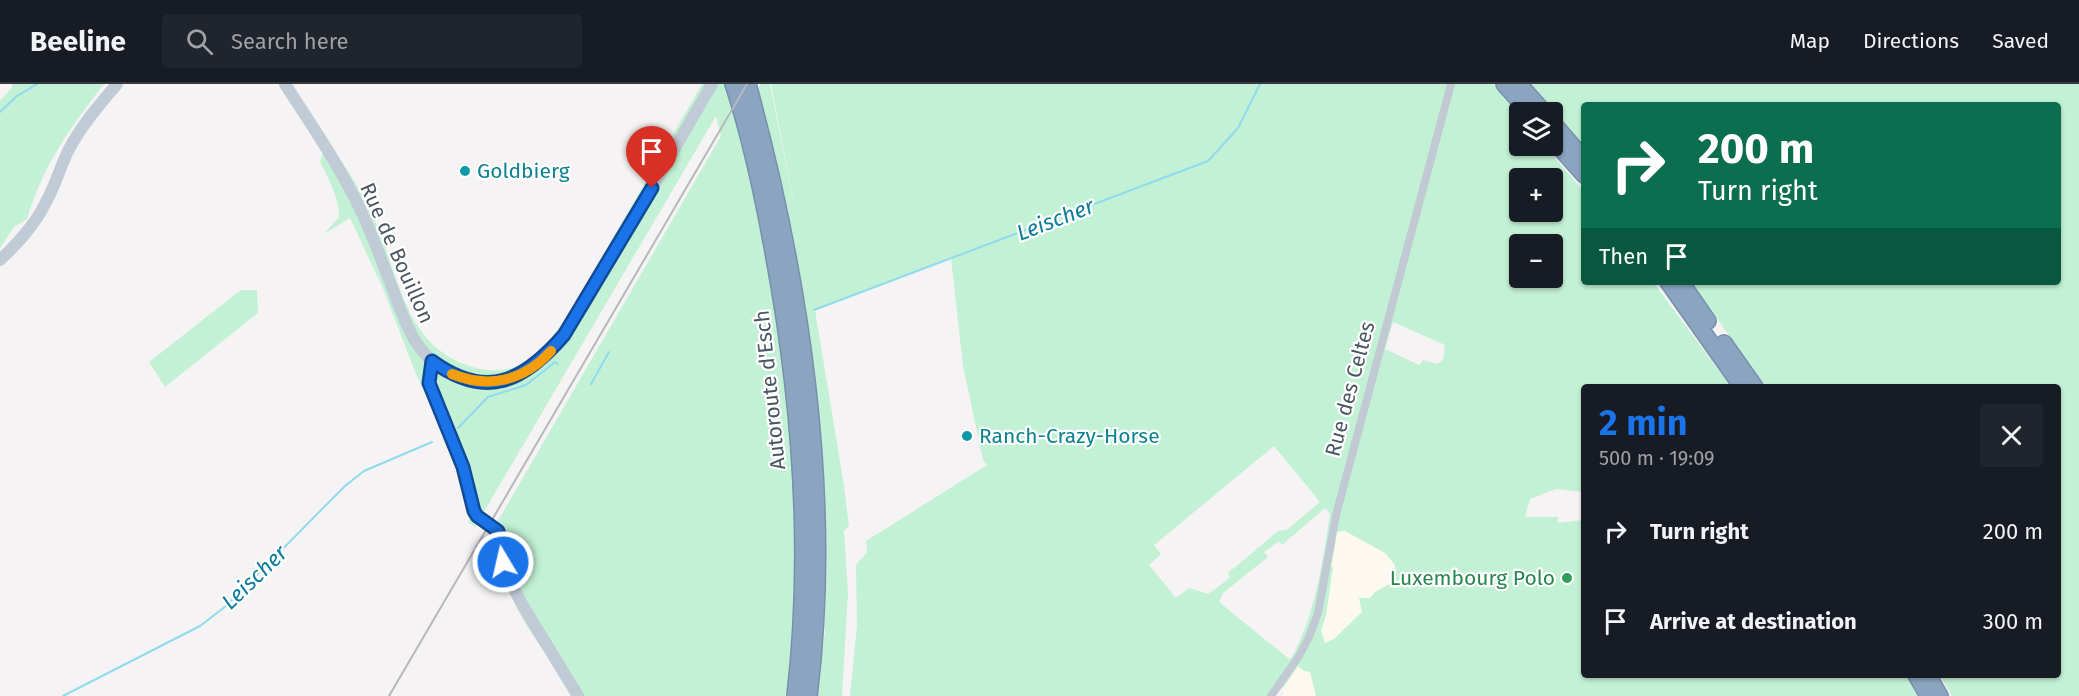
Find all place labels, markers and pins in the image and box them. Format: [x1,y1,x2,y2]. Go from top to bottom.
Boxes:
pin [626,126,677,188]
place label: Goldbierg [477,158,570,184]
marker: Goldbierg [458,164,472,178]
place label: Ranch-Crazy-Horse [979,423,1160,449]
marker: Ranch-Crazy-Horse [960,429,974,443]
place label: Luxembourg Polo [1390,565,1555,591]
marker: Luxembourg Polo [1560,571,1574,585]

